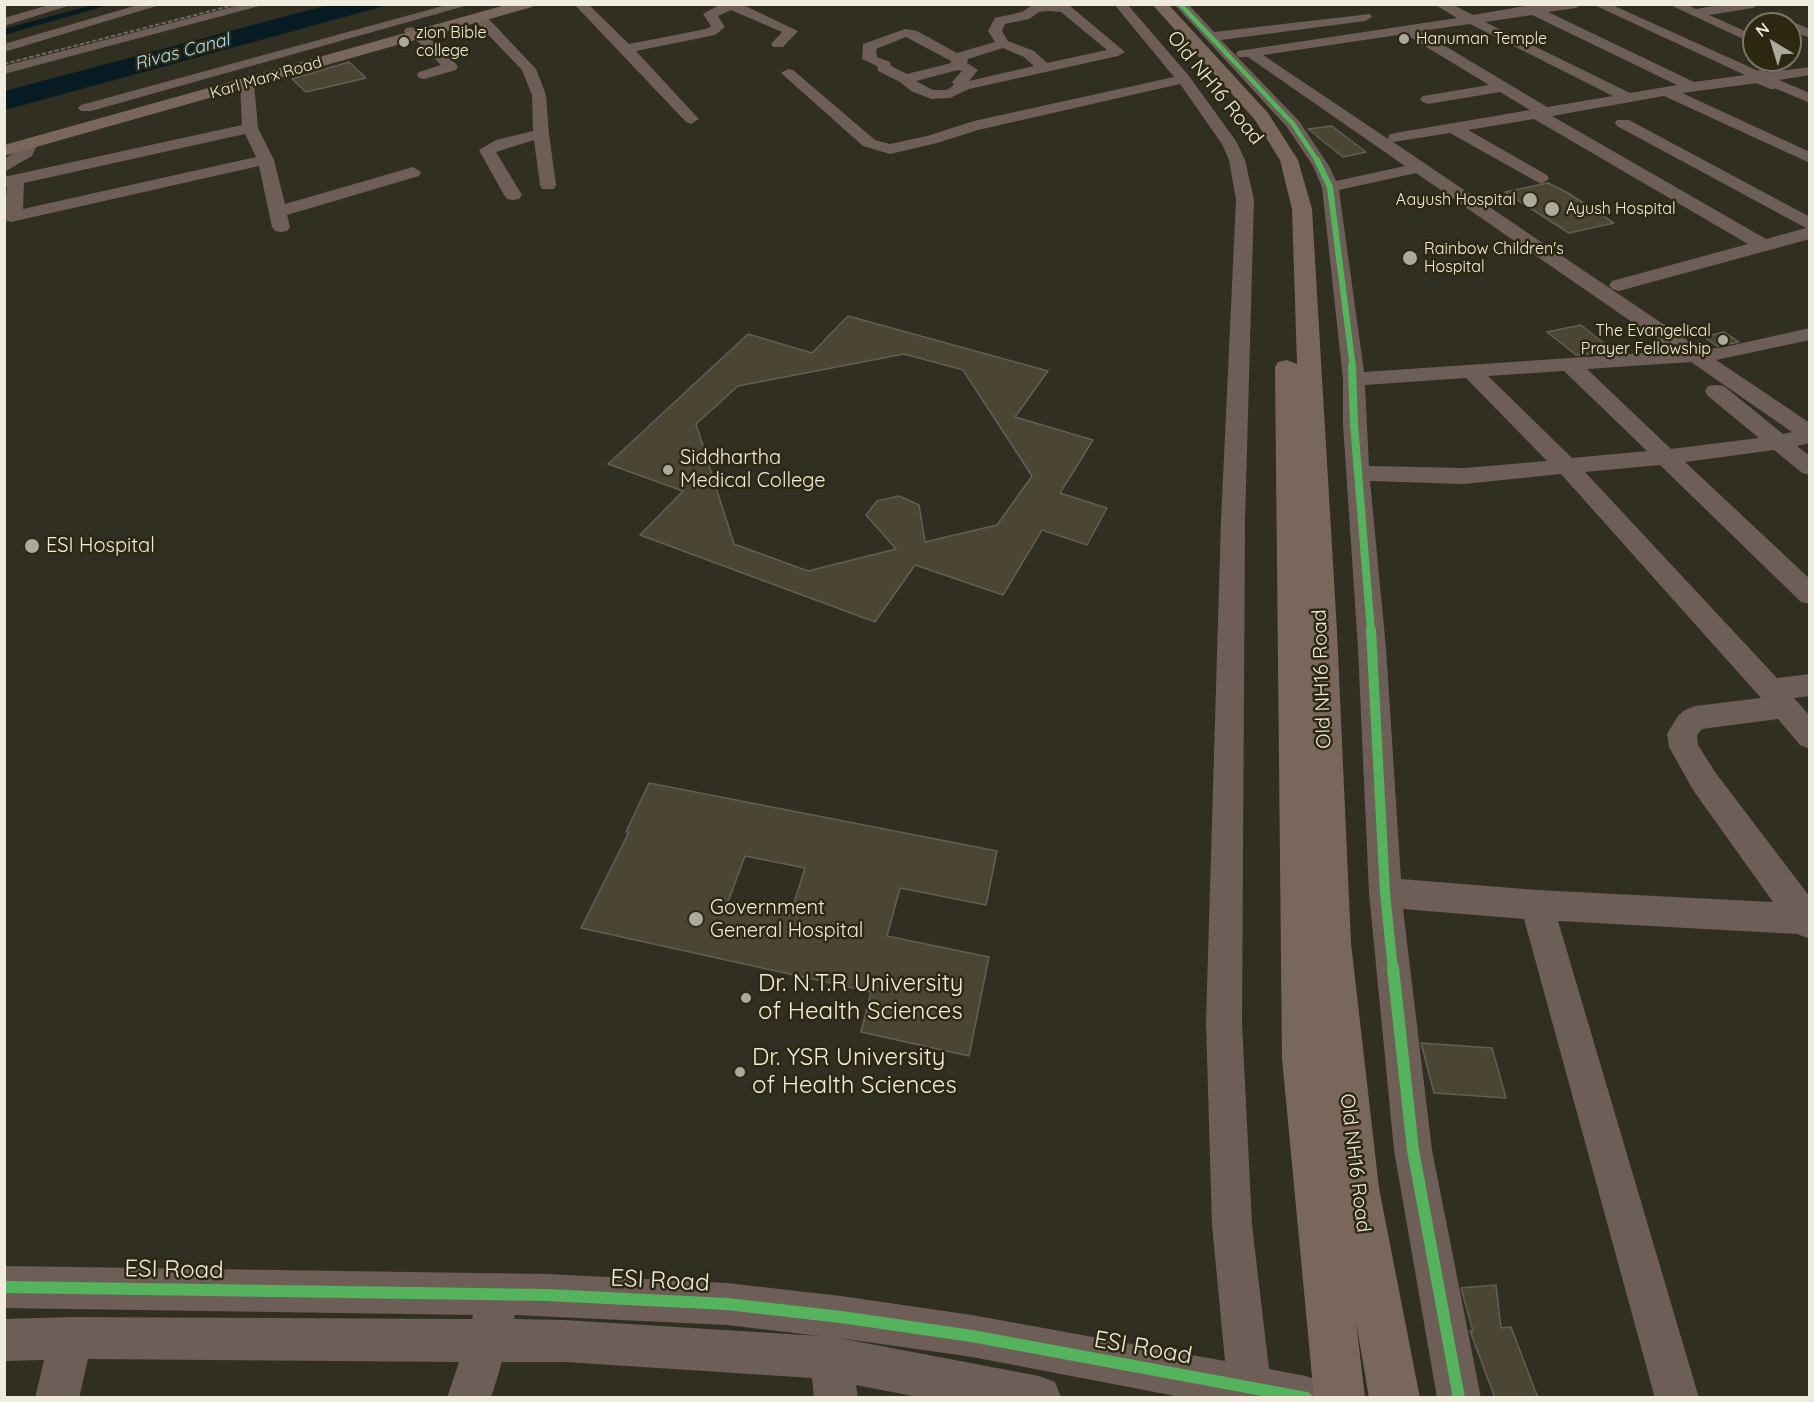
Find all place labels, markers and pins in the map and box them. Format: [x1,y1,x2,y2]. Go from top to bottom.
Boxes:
place label: zion Bible college [416,23,486,61]
place label: Hanuman Temple [1416,29,1547,49]
marker: Hanuman Temple [1397,32,1411,46]
marker: zion Bible college [397,35,411,49]
place label: Aayush Hospital [1396,190,1516,210]
marker: Aayush Hospital [1521,191,1539,209]
place label: Ayush Hospital [1566,199,1676,219]
marker: Ayush Hospital [1543,200,1561,218]
place label: Rainbow Children's Hospital [1424,239,1564,277]
marker: Rainbow Children's Hospital [1401,249,1419,267]
place label: The Evangelical Prayer Fellowship [1581,321,1711,359]
marker: The Evangelical Prayer Fellowship [1716,333,1730,347]
place label: Siddhartha Medical College [680,446,825,493]
marker: Siddhartha Medical College [661,463,675,477]
place label: ESI Hospital [46,534,155,558]
marker: ESI Hospital [23,537,41,555]
place label: Government General Hospital [710,896,863,943]
marker: Government General Hospital [687,910,705,928]
place label: Dr. N.T.R University of Health Sciences [758,970,963,1026]
marker: Dr. N.T.R University of Health Sciences [739,991,753,1005]
place label: Dr. YSR University of Health Sciences [752,1044,957,1100]
marker: Dr. YSR University of Health Sciences [733,1065,747,1079]

